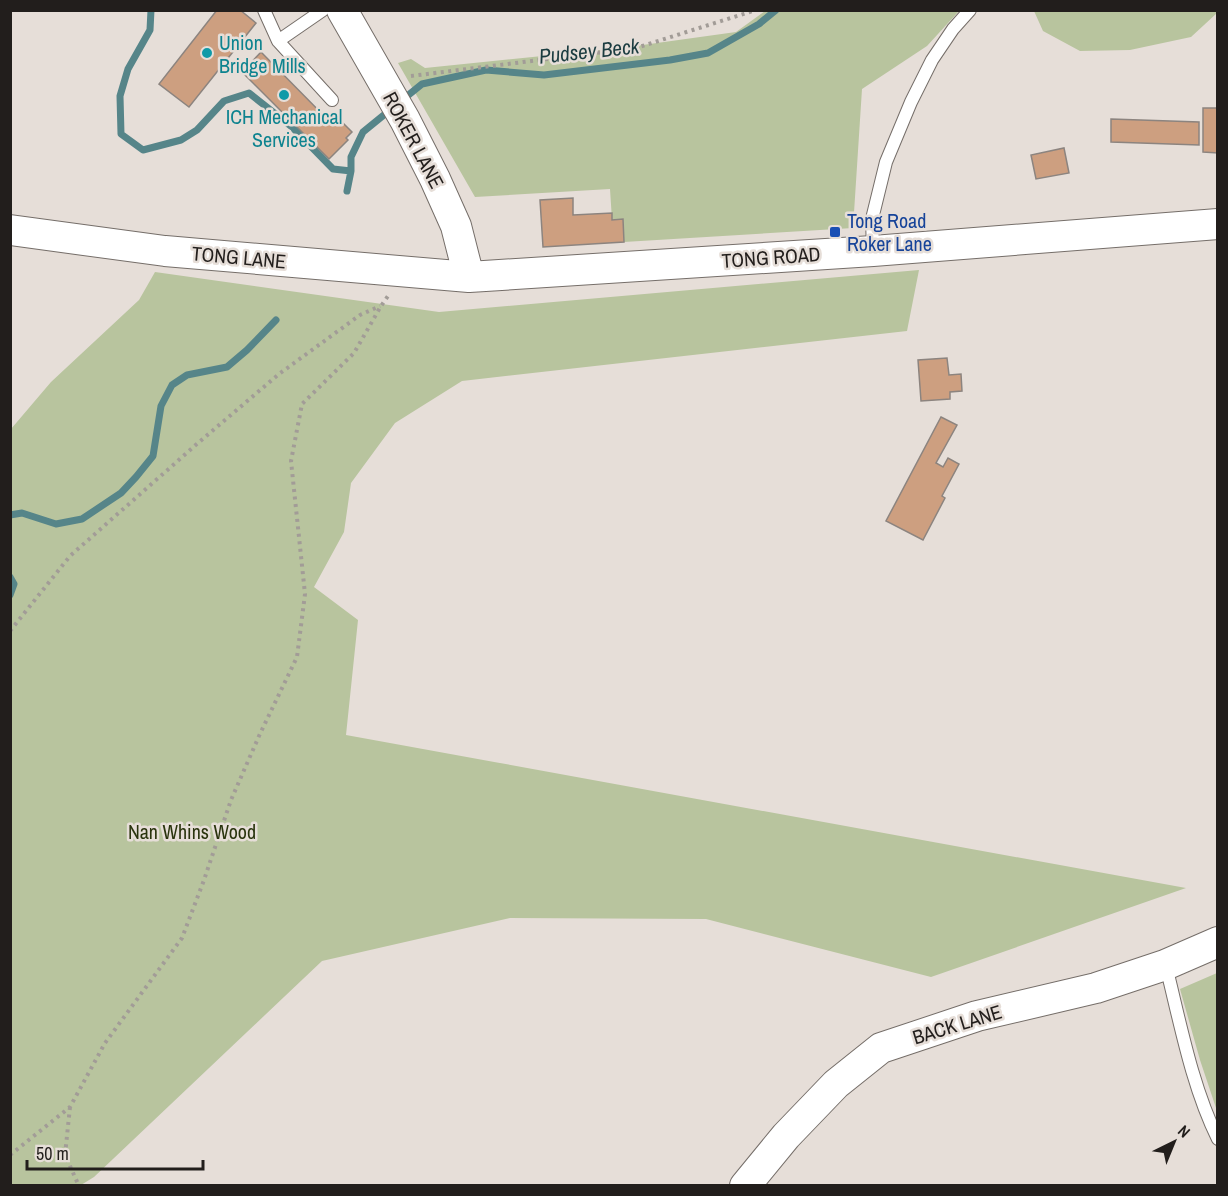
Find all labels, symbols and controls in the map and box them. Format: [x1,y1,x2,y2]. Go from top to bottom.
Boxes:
place label: Union Bridge Mills [219,29,306,79]
water label: Pudsey Beck [538,31,642,71]
marker: Union Bridge Mills [200,46,214,60]
street label: ROKER LANE [377,87,451,193]
marker: ICH Mechanical Services [277,88,291,102]
place label: ICH Mechanical Services [226,103,342,153]
place label: Tong Road Roker Lane [847,207,932,257]
marker: Tong Road Roker Lane [828,225,842,239]
street label: TONG LANE [191,239,287,275]
street label: TONG ROAD [721,240,821,274]
park label: Nan Whins Wood [128,818,256,845]
street label: BACK LANE [909,998,1005,1050]
north arrow [1144,1112,1204,1172]
text: N [1173,1120,1195,1142]
scale bar [27,1133,202,1171]
text: 50 m [36,1141,69,1166]

